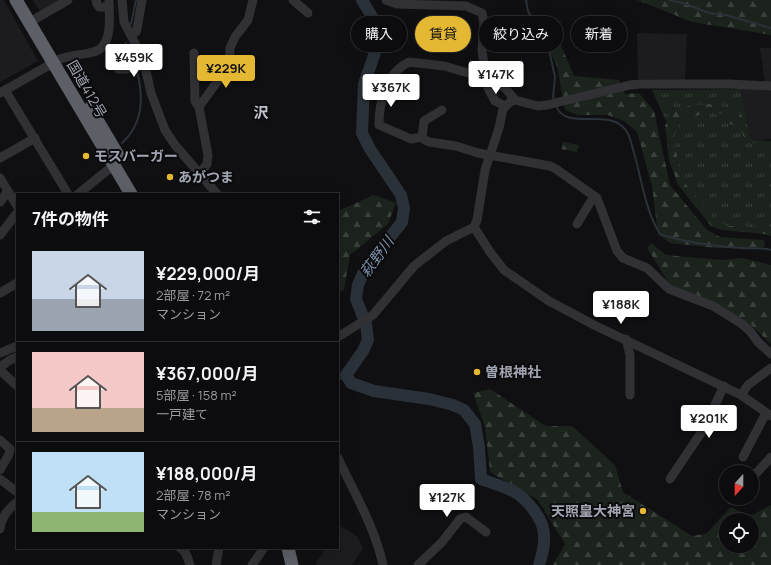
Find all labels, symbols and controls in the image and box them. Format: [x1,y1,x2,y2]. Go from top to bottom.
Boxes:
chip: 購入 [351,16,407,52]
chip: 賃貸 [415,16,471,52]
chip: 絞り込み [479,16,563,52]
chip: 新着 [571,16,627,52]
pin: ¥459K [106,44,162,78]
text: ¥459K [114,48,154,66]
pin: ¥229K [198,55,254,89]
street label: 国道412号 [63,56,112,121]
text: ¥229K [206,59,246,77]
pin: ¥147K [468,61,524,95]
text: ¥147K [478,65,514,83]
pin: ¥367K [363,74,419,108]
text: ¥367K [372,78,410,96]
district label: 沢 [253,102,269,123]
place label: モスバーガー [94,146,178,165]
marker: モスバーガー [81,151,91,161]
place label: あがつま [178,167,234,186]
marker: あがつま [165,172,175,182]
icon: filters [301,206,323,228]
text: 7件の物件 [32,207,109,230]
water label: 萩野川 [355,231,399,281]
text: ¥229,000/月 [156,262,260,285]
icon: home [64,267,112,315]
text: 2部屋 · 72 m² [156,286,230,304]
pin: ¥188K [593,291,649,325]
text: ¥188K [602,295,640,313]
text: マンション [156,305,221,323]
text: ¥367,000/月 [156,362,259,385]
place label: 曽根神社 [485,362,541,381]
marker: 曽根神社 [472,367,482,377]
icon: home [64,368,112,416]
text: 5部屋 · 158 m² [156,386,237,404]
text: 一戸建て [156,405,208,423]
pin: ¥201K [681,405,737,439]
text: ¥201K [690,409,728,427]
text: ¥188,000/月 [156,462,258,485]
north arrow [719,465,759,505]
map controls [719,465,759,553]
icon: home [64,468,112,516]
pin: ¥127K [419,484,475,518]
text: 2部屋 · 78 m² [156,486,230,504]
text: ¥127K [429,488,465,506]
place label: 天照皇大神宮 [551,501,635,520]
text: マンション [156,505,221,523]
marker: 天照皇大神宮 [638,506,648,516]
button: locate [719,513,759,553]

